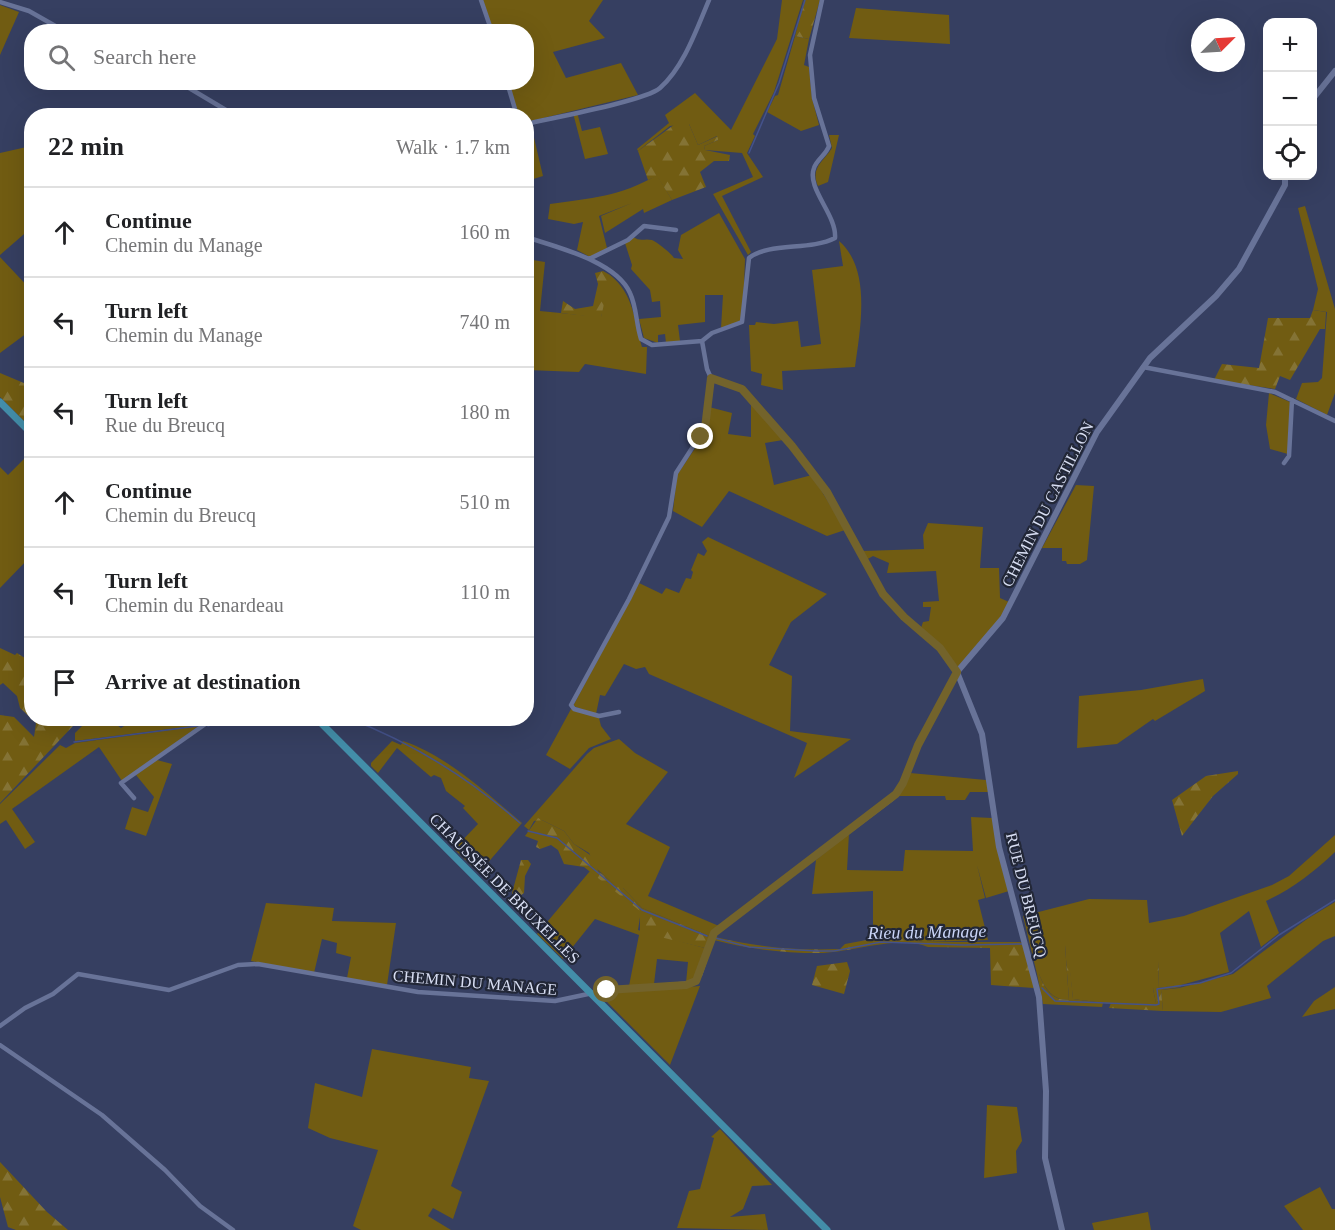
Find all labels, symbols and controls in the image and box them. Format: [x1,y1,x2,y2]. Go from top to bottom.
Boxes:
north arrow [1191,18,1245,72]
map controls [1263,18,1317,180]
button: + [1263,18,1317,72]
search box [24,24,534,90]
icon: search [45,41,78,74]
text: Search here [93,44,196,69]
button: − [1263,72,1317,126]
button: locate [1263,126,1317,180]
text: 22 min [48,132,124,161]
text: Walk · 1.7 km [396,136,510,158]
text: Continue [105,208,192,233]
icon: ahead [48,216,81,249]
text: 160 m [459,221,510,243]
text: Chemin du Manage [105,234,263,256]
text: Turn left [105,298,188,323]
icon: left [48,306,81,339]
text: 740 m [459,311,510,333]
text: Chemin du Manage [105,324,263,346]
text: Turn left [105,388,188,413]
icon: left [48,396,81,429]
text: 180 m [459,401,510,423]
text: Rue du Breucq [105,414,225,436]
street label: CHEMIN DU CASTILLON [998,418,1097,590]
route end [687,423,713,449]
text: Continue [105,478,192,503]
icon: ahead [48,486,81,519]
text: 510 m [459,491,510,513]
text: Chemin du Breucq [105,504,256,526]
text: Turn left [105,568,188,593]
icon: left [48,576,81,609]
text: 110 m [460,581,510,603]
text: Chemin du Renardeau [105,594,284,616]
icon: arrive [48,666,81,699]
text: Arrive at destination [105,669,301,694]
street label: CHAUSSÉE DE BRUXELLES [426,809,584,967]
street label: RUE DU BREUCQ [1003,831,1050,960]
water label: Rieu du Manage [866,921,987,943]
street label: CHEMIN DU MANAGE [392,967,558,998]
route start [593,976,619,1002]

